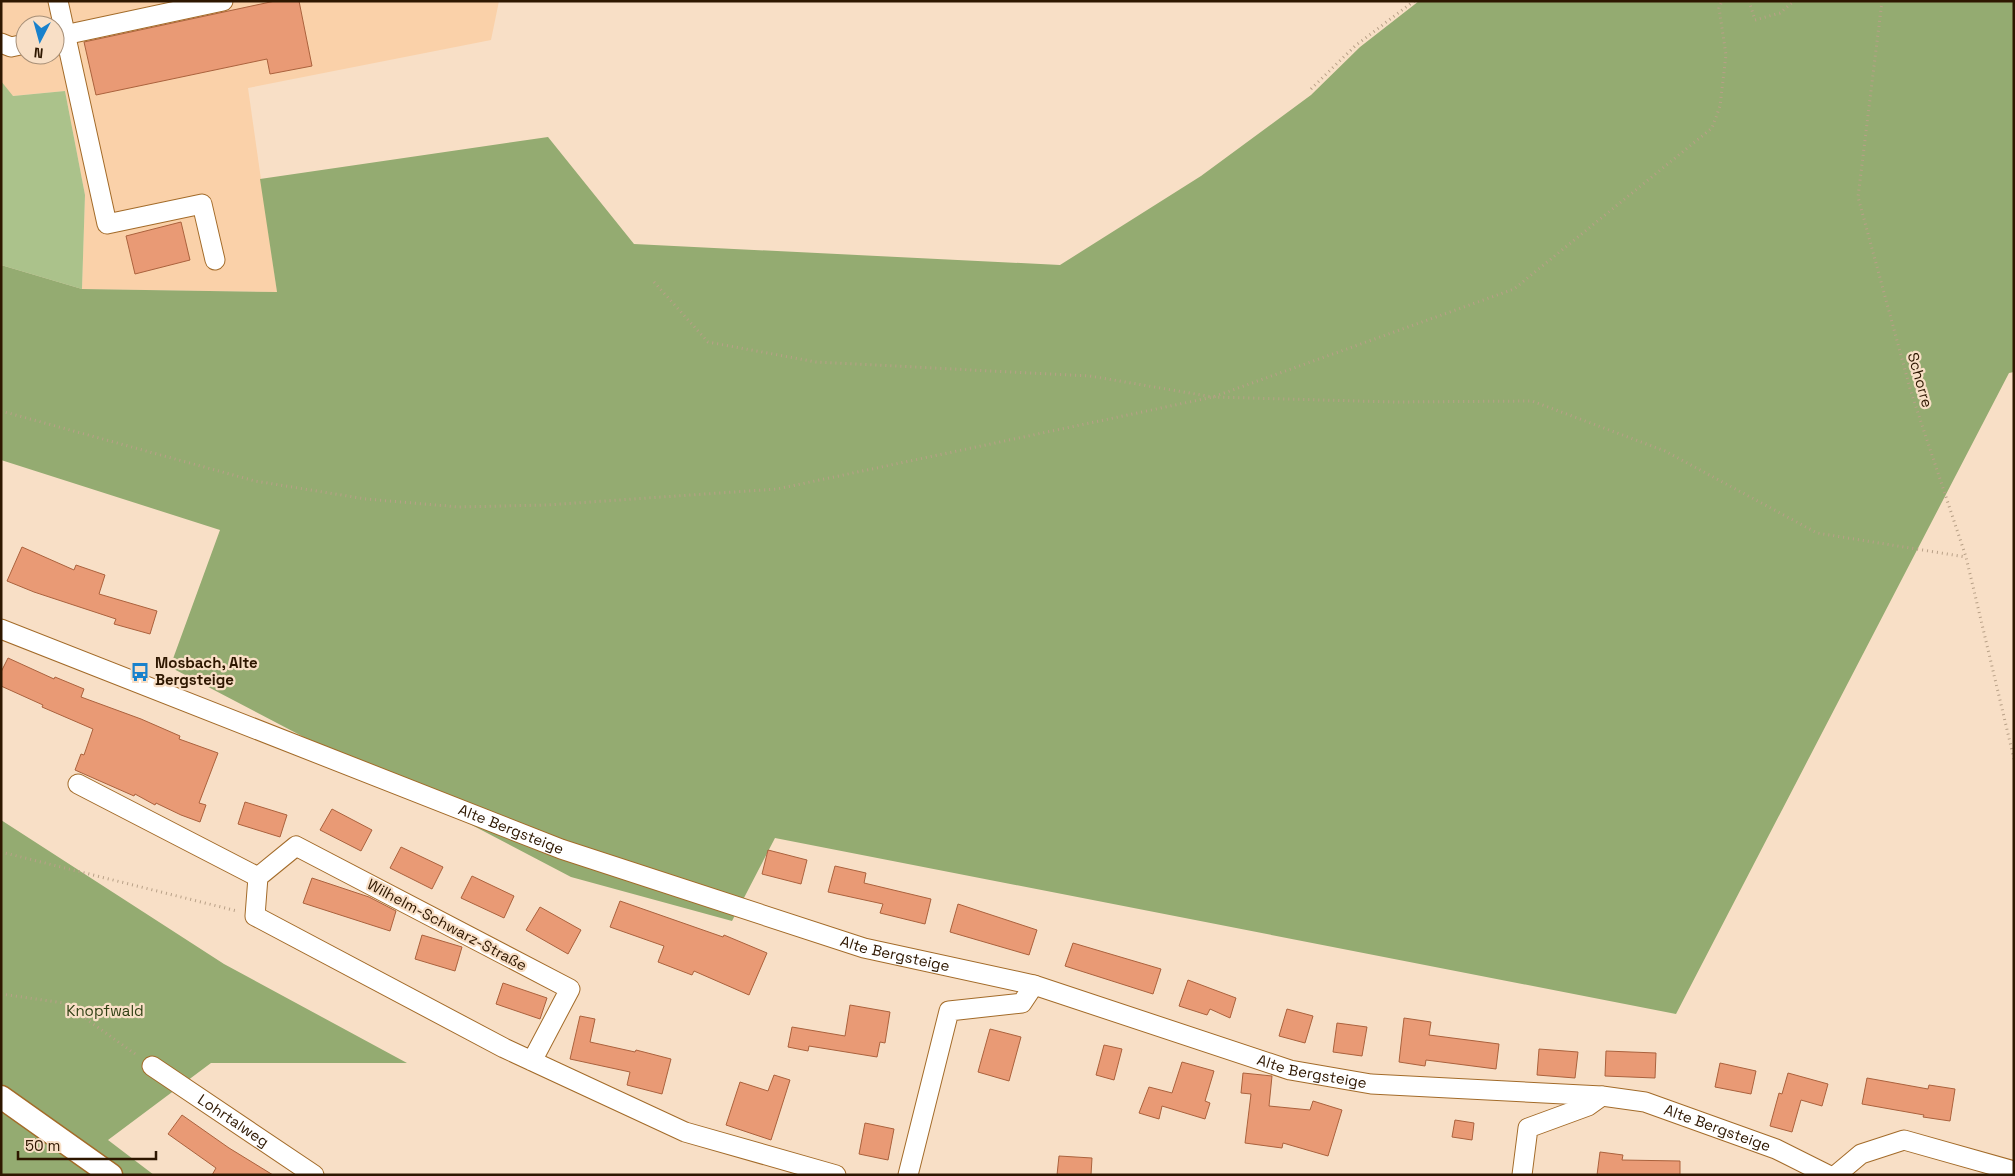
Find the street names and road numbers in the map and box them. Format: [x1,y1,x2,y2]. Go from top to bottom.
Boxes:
street label: Schorre [1904,350,1937,410]
street label: Alte Bergsteige [456,800,567,858]
street label: Wilhelm-Schwarz-Straße [364,874,530,975]
street label: Alte Bergsteige [838,931,952,975]
street label: Alte Bergsteige [1255,1050,1368,1092]
street label: Lohrtalweg [194,1090,273,1151]
street label: Alte Bergsteige [1662,1100,1774,1155]

